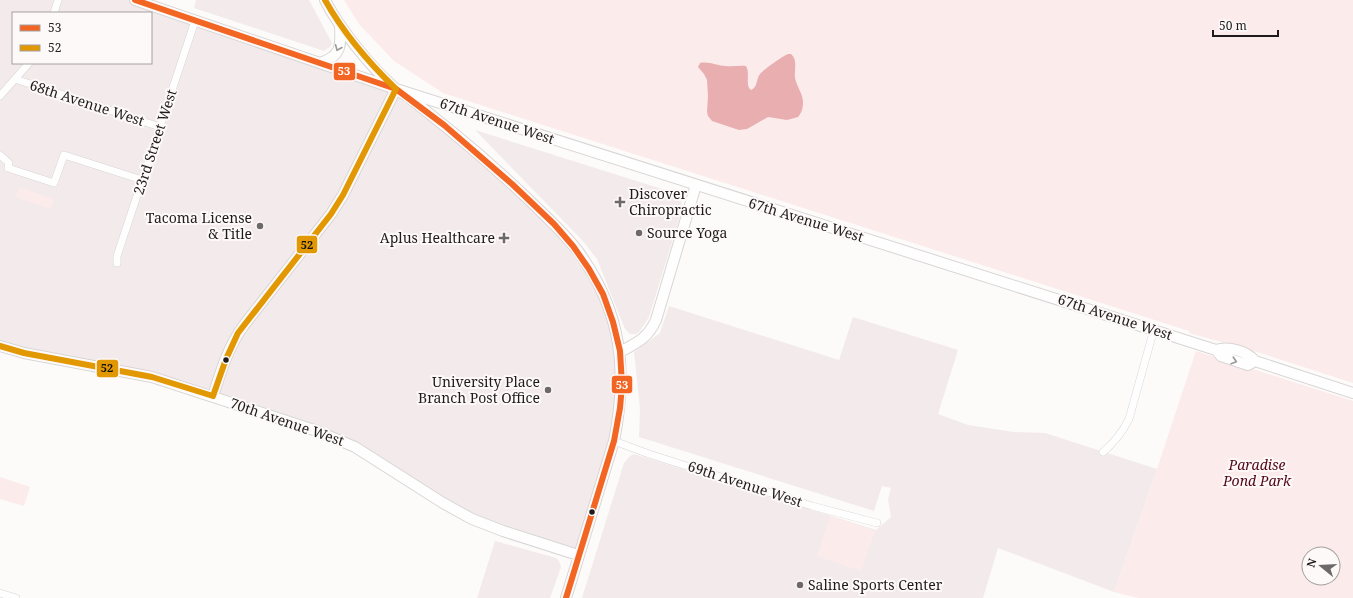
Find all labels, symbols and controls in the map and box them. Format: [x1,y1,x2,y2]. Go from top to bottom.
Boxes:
legend [12,12,152,64]
scale bar [1213,12,1278,38]
text: 50 m [1219,17,1247,34]
text: 53 [48,19,62,36]
text: 52 [48,39,61,56]
one-way arrow [335,45,343,52]
line badge: 53 [333,62,356,81]
text: 53 [338,63,350,78]
street label: 68th Avenue West [27,75,147,130]
street label: 23rd Street West [129,87,181,197]
street label: 67th Avenue West [437,93,557,148]
place label: Discover Chiropractic [629,184,712,219]
street label: 67th Avenue West [746,193,866,246]
marker: Discover Chiropractic [614,196,626,208]
place label: Tacoma License & Title [146,208,252,243]
marker: Tacoma License & Title [255,221,265,231]
place label: Source Yoga [647,223,728,242]
place label: Aplus Healthcare [380,228,495,247]
marker: Source Yoga [634,228,644,238]
marker: Aplus Healthcare [498,232,510,244]
line badge: 52 [296,235,318,254]
text: 52 [301,237,313,252]
street label: 67th Avenue West [1055,289,1175,344]
unlabelled marker [221,355,231,365]
one-way arrow [1231,356,1238,364]
line badge: 52 [96,359,119,378]
text: 52 [101,360,113,375]
place label: University Place Branch Post Office [418,372,540,407]
line badge: 53 [611,375,633,394]
text: 53 [616,377,628,392]
marker: University Place Branch Post Office [543,385,553,395]
street label: 70th Avenue West [228,393,347,450]
park label: Paradise Pond Park [1222,455,1292,490]
street label: 69th Avenue West [685,456,805,511]
unlabelled marker [587,507,597,517]
north arrow [1301,546,1341,586]
text: N [1303,556,1320,569]
place label: Saline Sports Center [808,575,943,594]
marker: Saline Sports Center [795,580,805,590]

